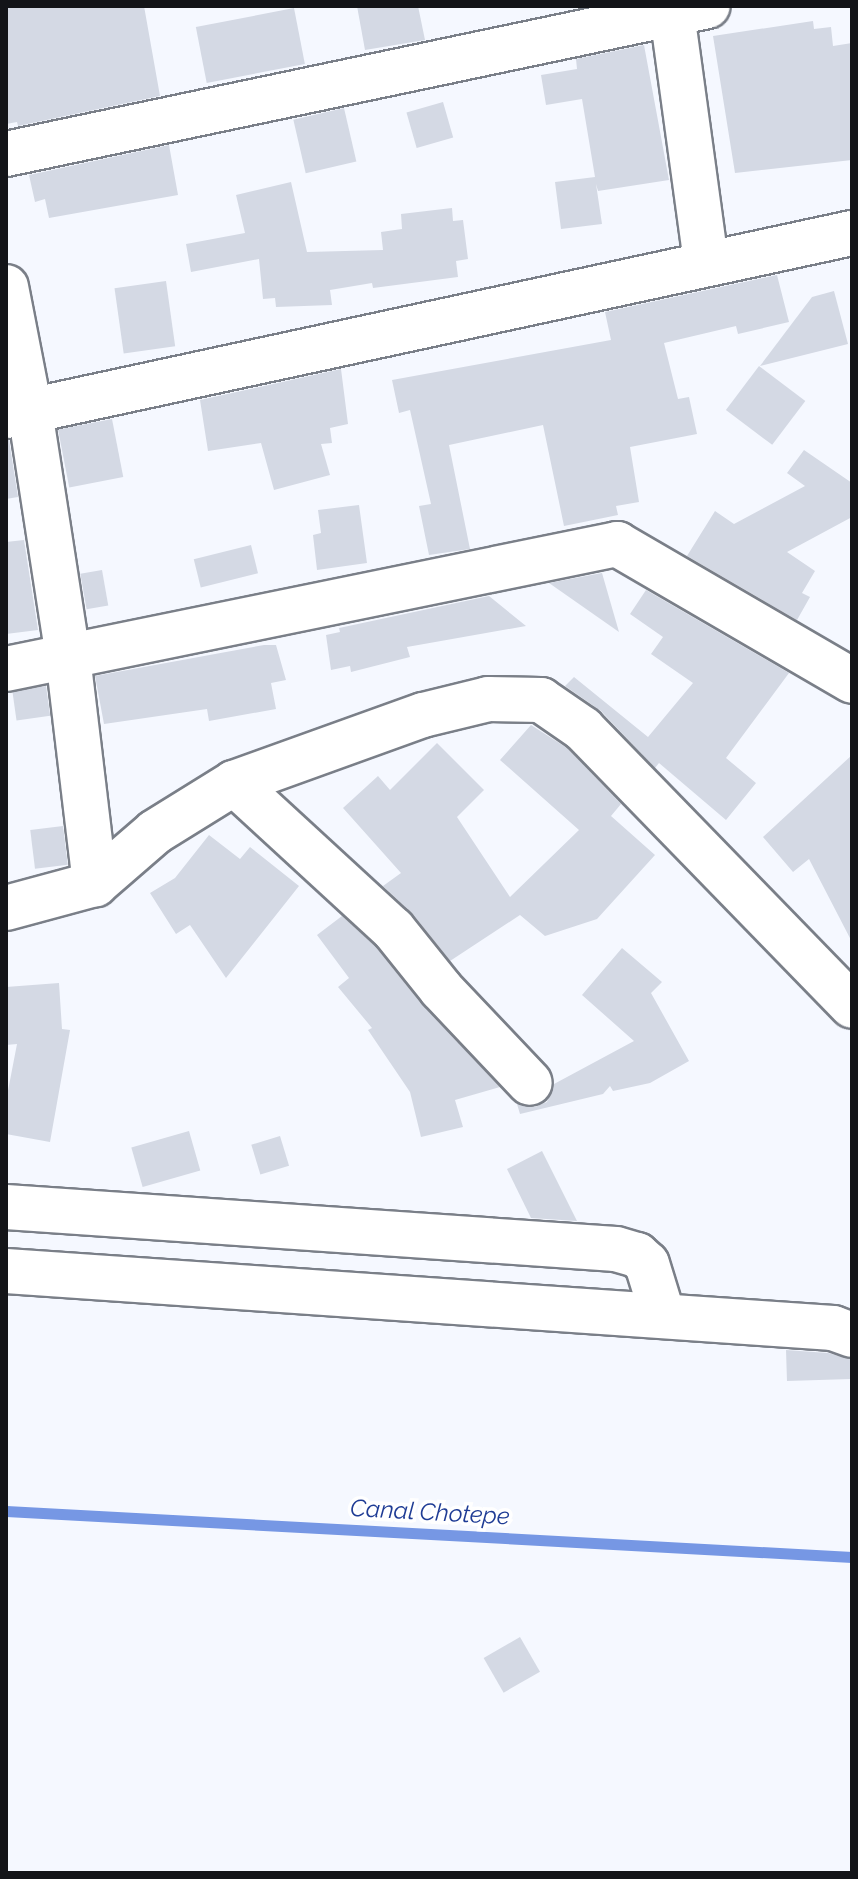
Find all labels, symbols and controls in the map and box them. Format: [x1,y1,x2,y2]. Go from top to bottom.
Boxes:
water label: Canal Chotepe [349,1493,511,1531]

